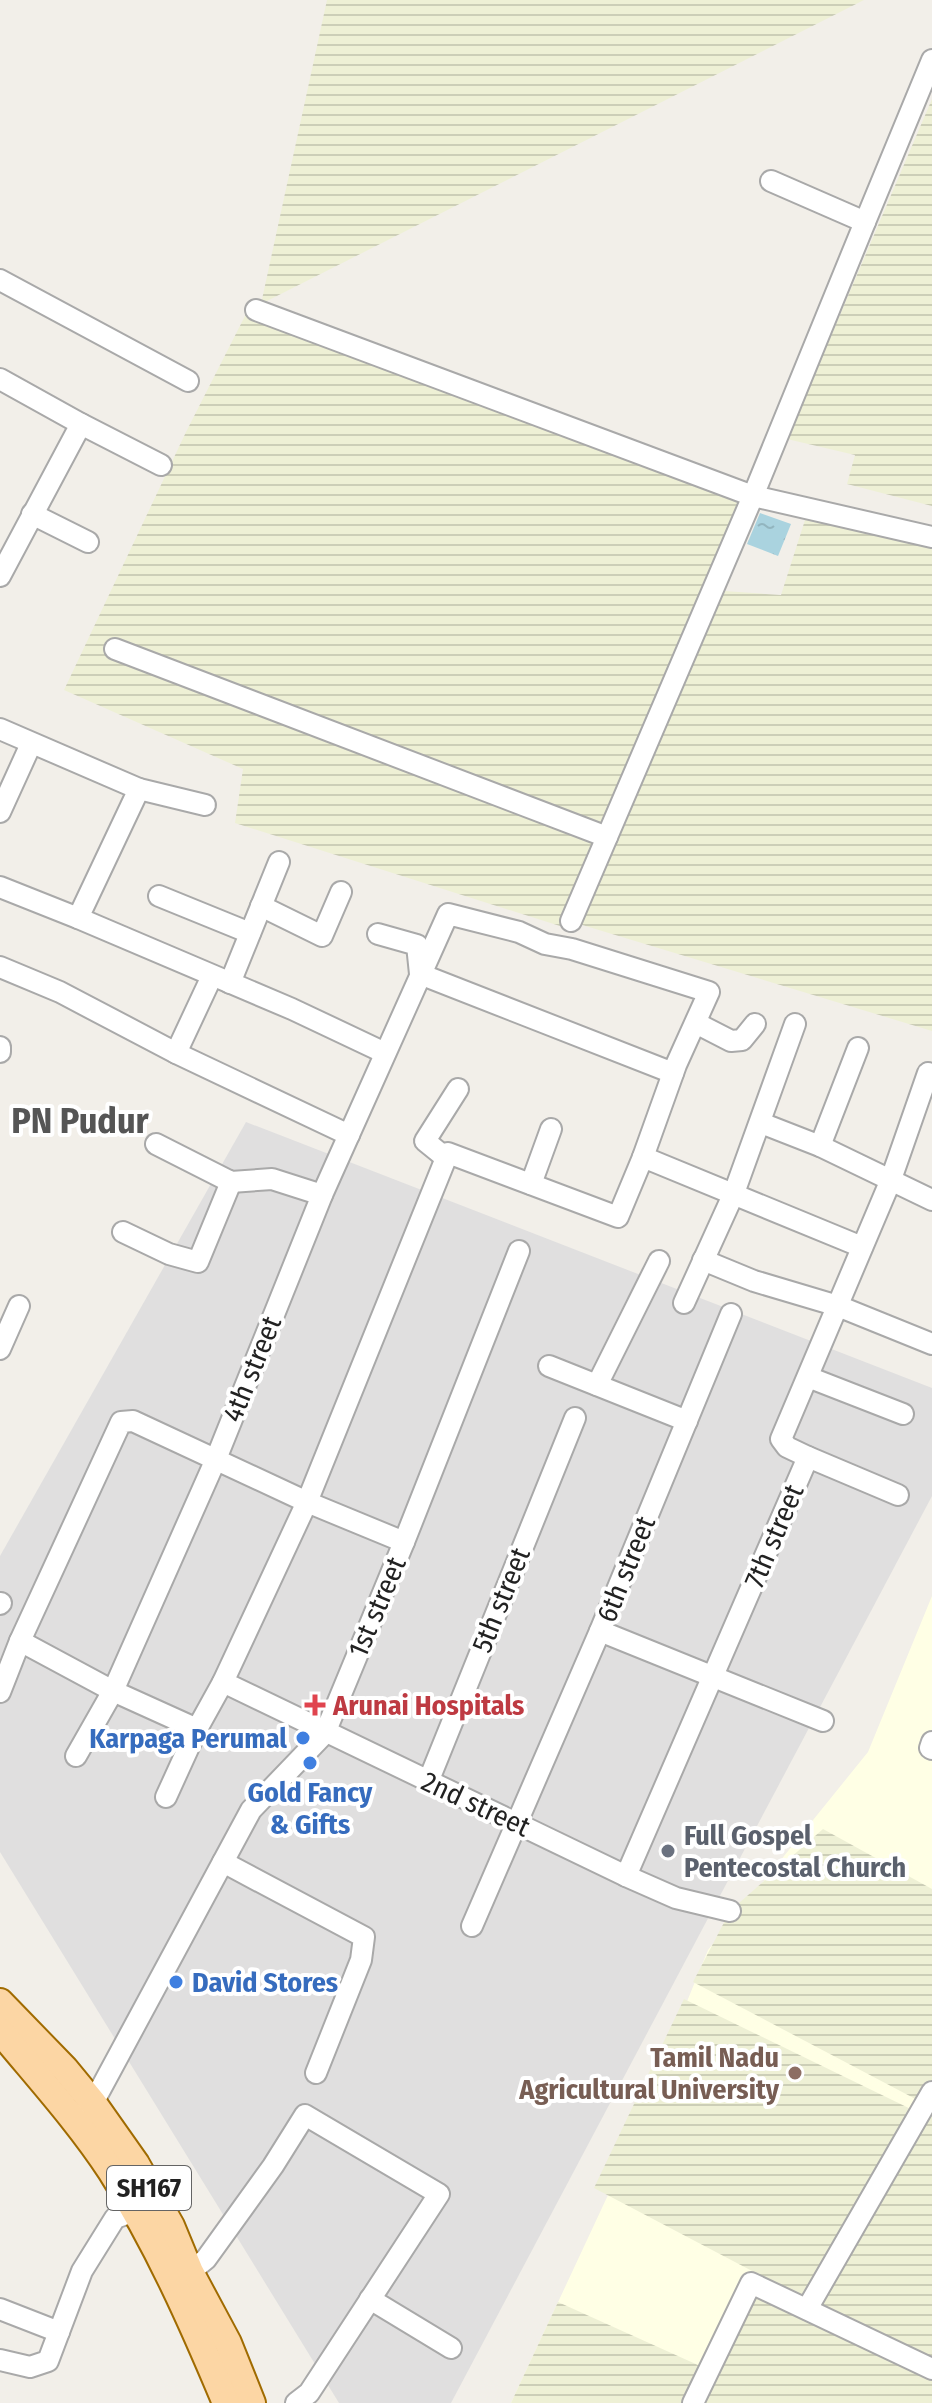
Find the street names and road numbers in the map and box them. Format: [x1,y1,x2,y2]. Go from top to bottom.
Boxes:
street label: 4th street [216,1311,288,1427]
street label: 7th street [738,1479,811,1593]
street label: 6th street [590,1510,662,1627]
street label: 5th street [465,1542,537,1657]
street label: 1st street [341,1551,413,1662]
street label: 2nd street [417,1765,536,1844]
road number: SH167 [107,2166,191,2210]

